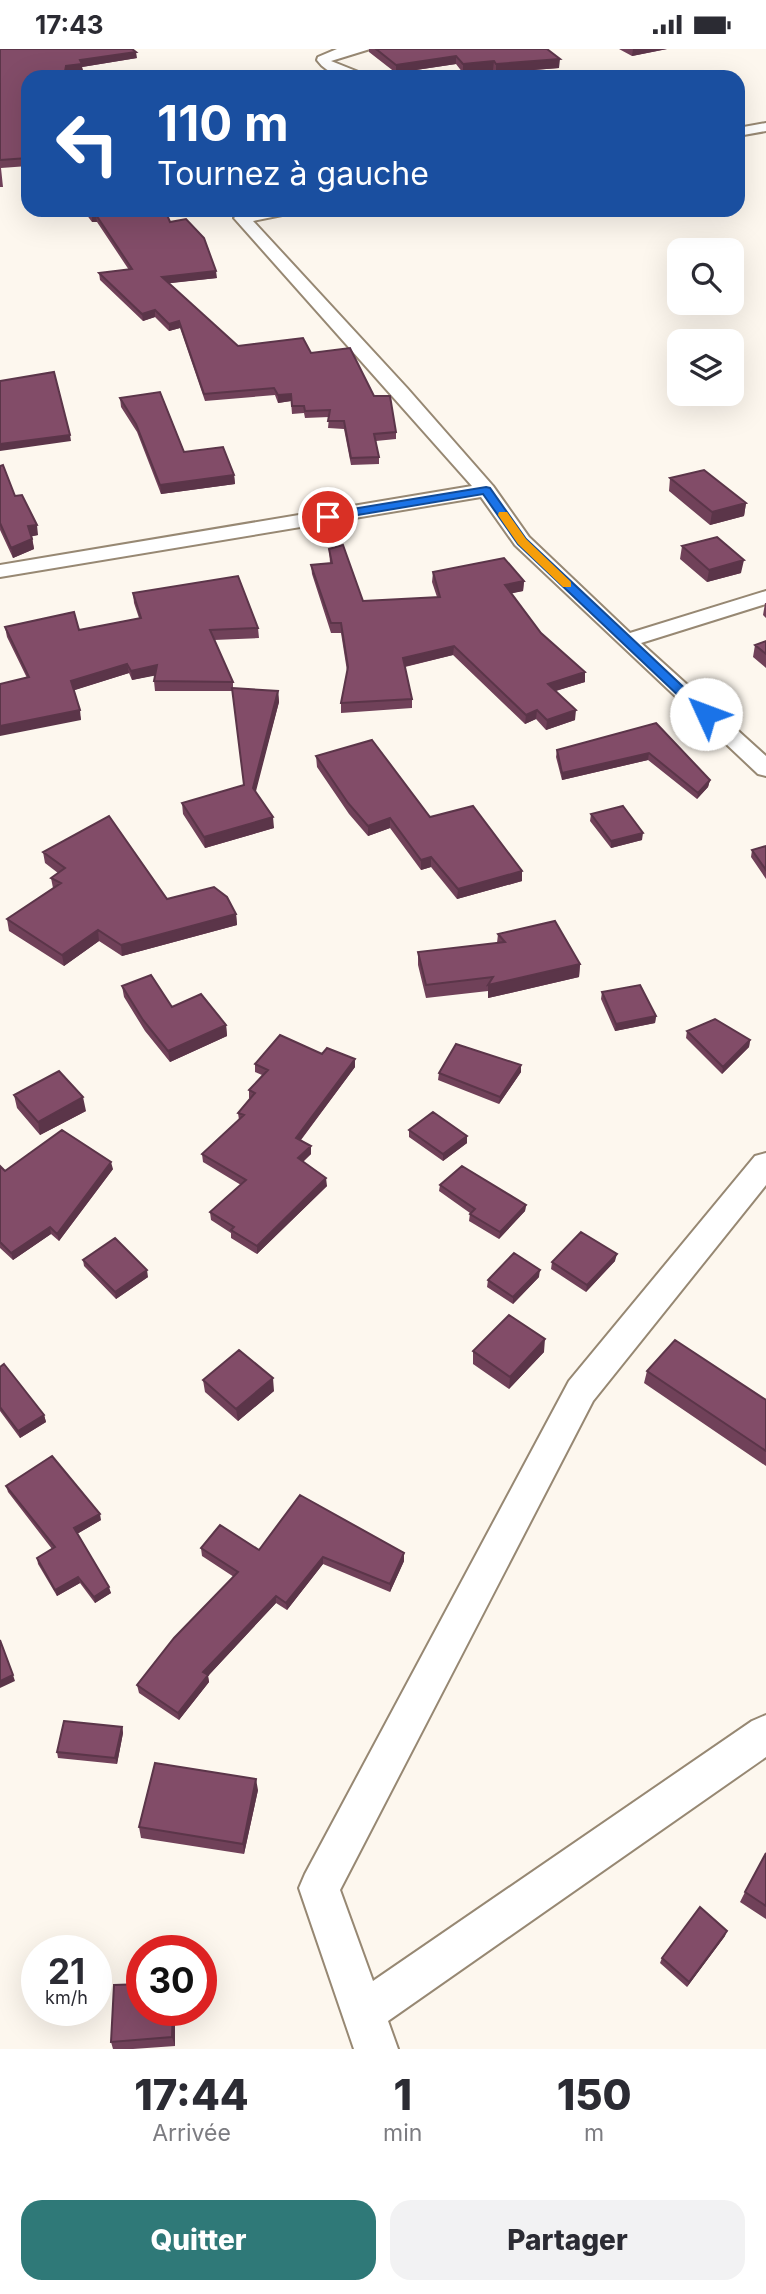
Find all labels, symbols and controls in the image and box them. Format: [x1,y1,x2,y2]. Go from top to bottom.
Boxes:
text: 17:43 [35,9,104,40]
text: 110 m [157,94,289,153]
icon: left [42,98,133,189]
text: Tournez à gauche [157,154,429,193]
map controls [667,238,744,406]
button: search [667,238,744,315]
button: layers [667,329,744,406]
pin [298,487,358,547]
icon: arrive [309,498,347,536]
position arrow [669,677,743,751]
speed limit sign: 30 [126,1935,217,2026]
text: 21 [48,1950,85,1992]
text: km/h [45,1987,88,2008]
text: 17:44 [134,2069,249,2120]
text: 1 [393,2069,412,2120]
text: 150 [557,2069,632,2120]
text: Arrivée [152,2119,231,2147]
text: min [383,2119,422,2147]
text: m [584,2119,604,2147]
button: Quitter [21,2200,376,2280]
button: Partager [390,2200,745,2280]

